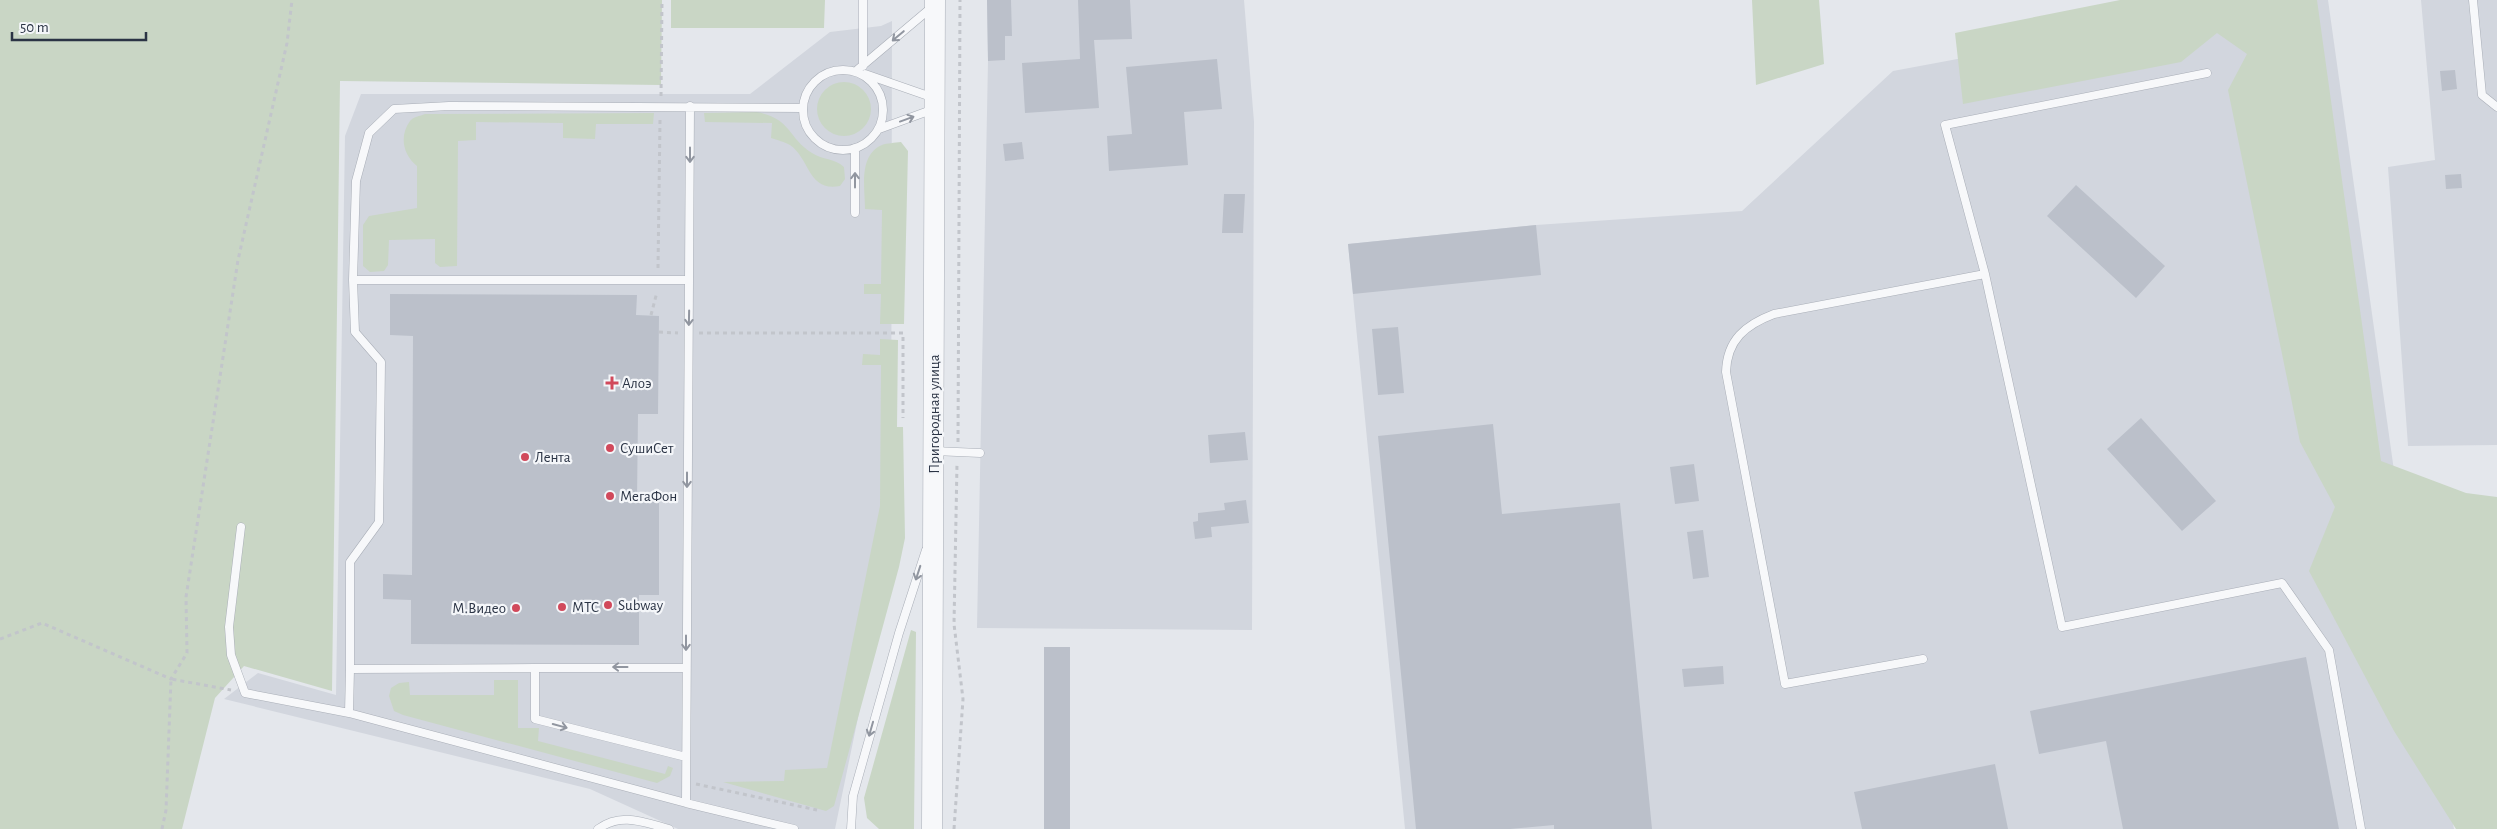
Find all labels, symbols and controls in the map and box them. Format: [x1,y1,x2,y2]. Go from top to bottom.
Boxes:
scale bar [12,10,146,42]
text: 50 m [20,20,49,35]
one-way arrow [891,30,904,41]
one-way arrow [899,114,914,123]
one-way arrow [685,146,695,163]
one-way arrow [850,173,860,189]
one-way arrow [684,309,694,325]
street label: Пригородная улица [927,354,942,474]
place label: Алоэ [622,376,652,391]
marker: Алоэ [606,377,618,389]
place label: СушиСет [620,441,674,456]
marker: СушиСет [604,442,616,454]
place label: Лента [535,450,571,465]
marker: Лента [519,451,531,463]
one-way arrow [682,472,692,488]
place label: МегаФон [620,489,677,504]
marker: МегаФон [604,490,616,502]
one-way arrow [913,565,922,581]
place label: Subway [618,598,664,613]
marker: Subway [602,599,614,611]
place label: МТС [572,600,599,615]
place label: М.Видео [452,601,506,616]
marker: МТС [556,601,568,613]
marker: М.Видео [510,602,522,614]
one-way arrow [681,634,691,650]
one-way arrow [612,662,628,672]
one-way arrow [866,720,876,736]
one-way arrow [552,722,568,731]

